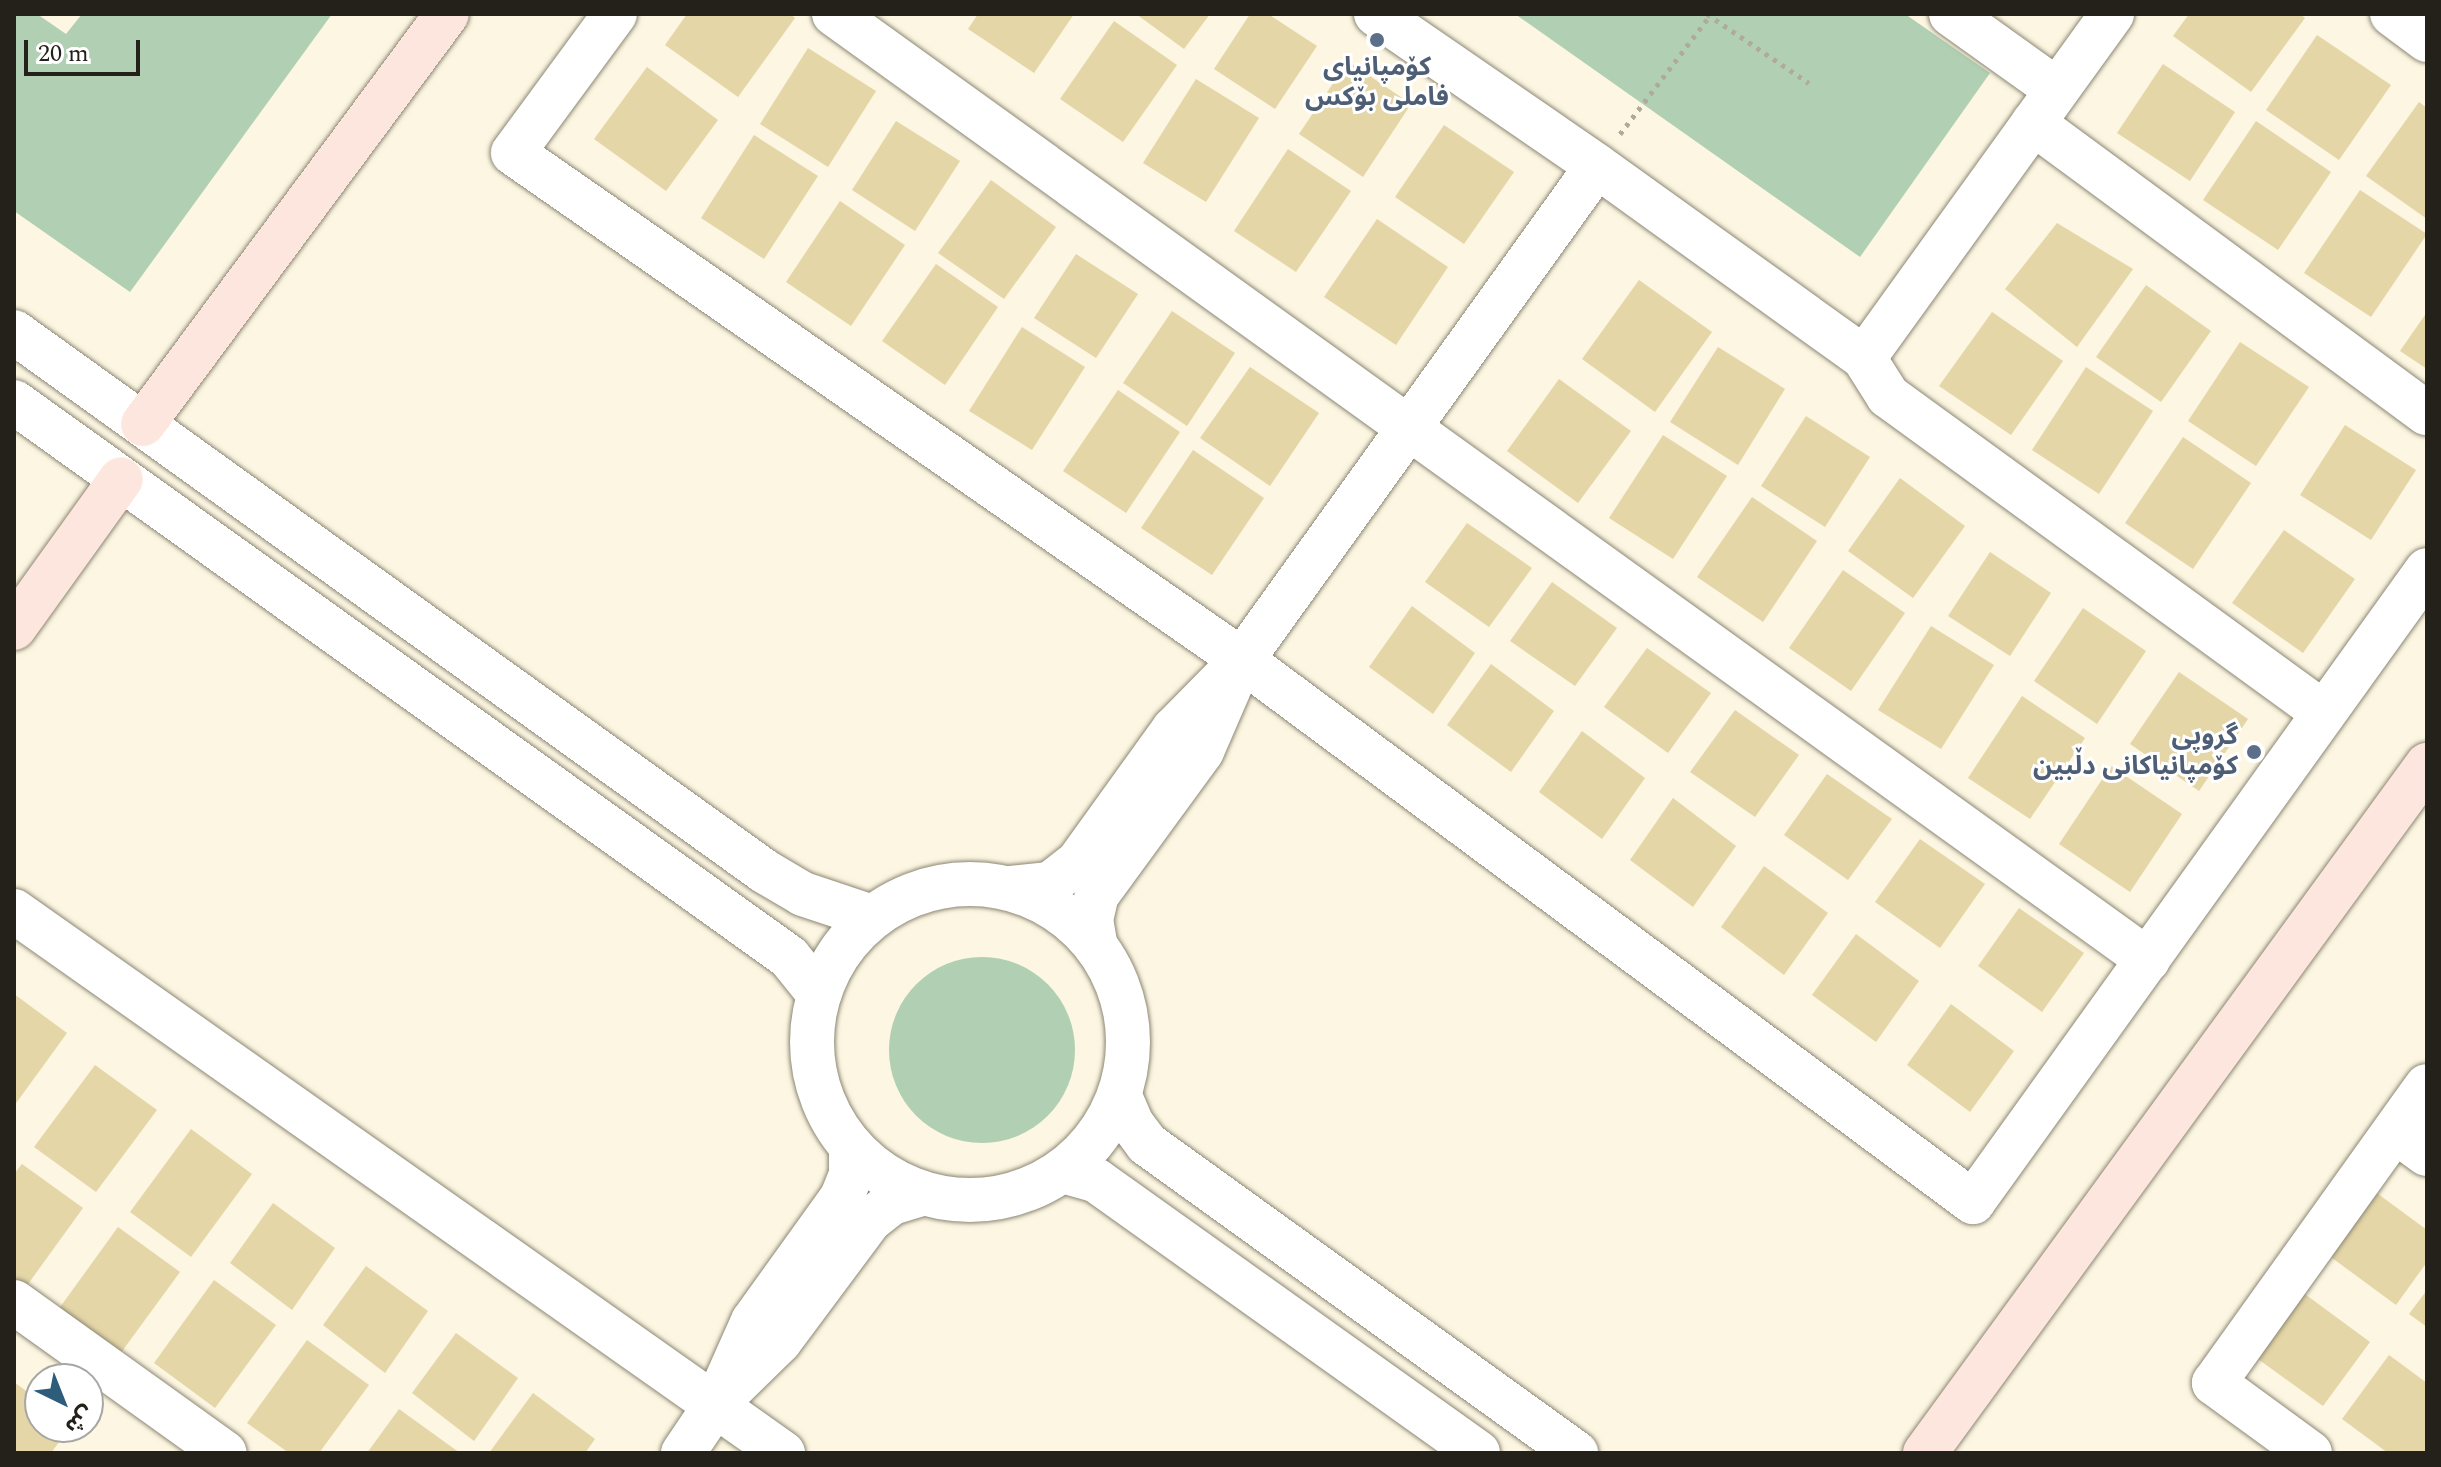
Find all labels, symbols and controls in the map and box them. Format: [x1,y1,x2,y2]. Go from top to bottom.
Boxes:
scale bar [28,24,144,74]
marker: کۆمپانیای فاملی بۆکس [1368,31,1386,49]
text: 20 m [38,36,89,72]
place label: کۆمپانیای فاملی بۆکس [1305,52,1449,114]
place label: گروپی کۆمپانیاکانی دڵبین [2033,721,2238,782]
marker: گروپی کۆمپانیاکانی دڵبین [2245,743,2263,761]
north arrow [24,1363,104,1443]
text: ش [57,1397,102,1442]

